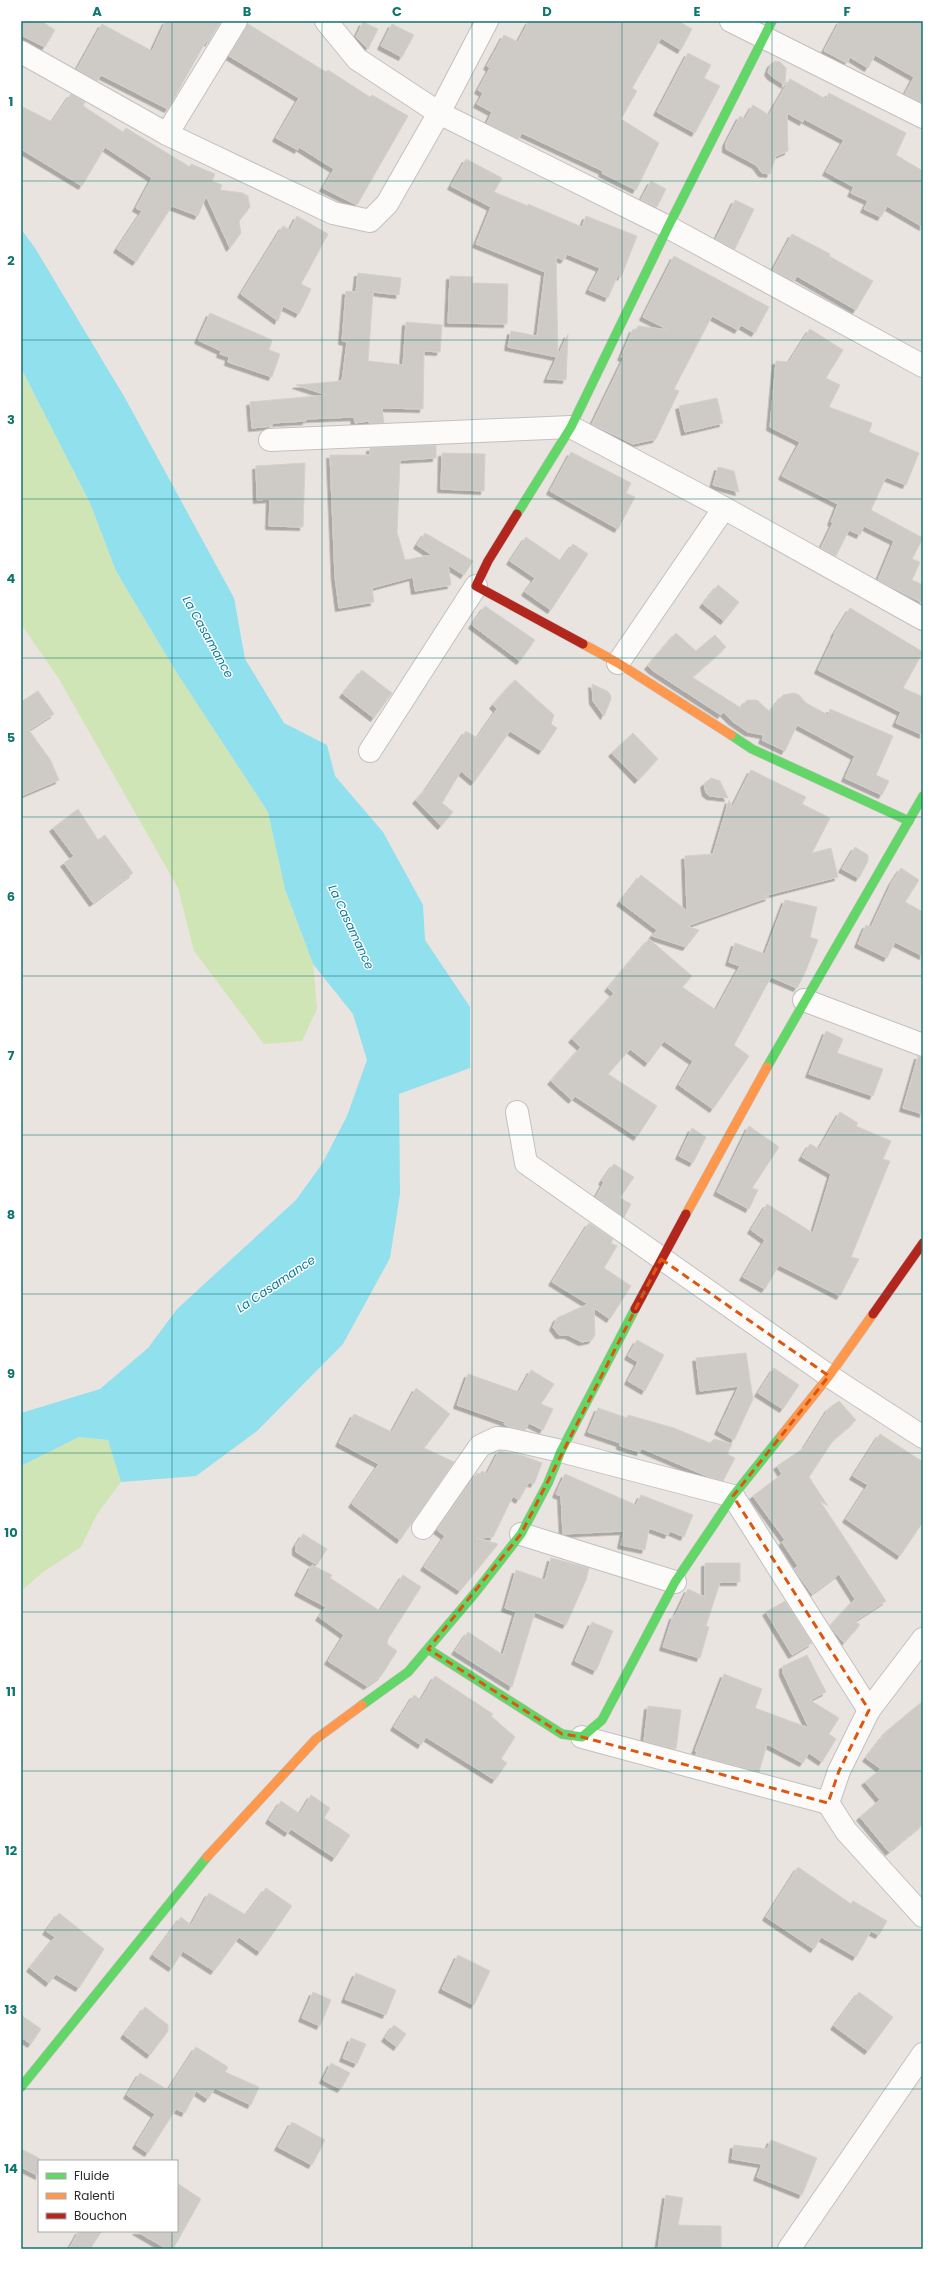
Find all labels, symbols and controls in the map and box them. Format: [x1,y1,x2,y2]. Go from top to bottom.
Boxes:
text: A [92,2,102,21]
text: B [243,2,252,21]
text: C [392,2,402,21]
text: D [542,2,552,21]
text: E [693,2,701,21]
text: F [843,2,851,21]
text: 1 [9,92,13,111]
text: 2 [7,251,15,270]
text: 3 [7,410,15,429]
text: 4 [7,569,16,588]
water label: La Casamance [179,593,238,681]
text: 5 [7,728,15,747]
water label: La Casamance [324,882,379,972]
text: 6 [7,887,15,906]
text: 7 [8,1046,15,1065]
text: 8 [7,1205,15,1224]
water label: La Casamance [233,1251,319,1316]
text: 9 [7,1364,15,1383]
text: 10 [4,1523,18,1542]
text: 11 [6,1682,16,1701]
text: 12 [5,1841,18,1860]
text: 13 [5,2000,18,2019]
text: 14 [4,2159,18,2178]
legend [38,2160,178,2232]
text: Fluide [74,2167,109,2184]
text: Ralenti [74,2187,115,2204]
text: Bouchon [74,2207,127,2224]

